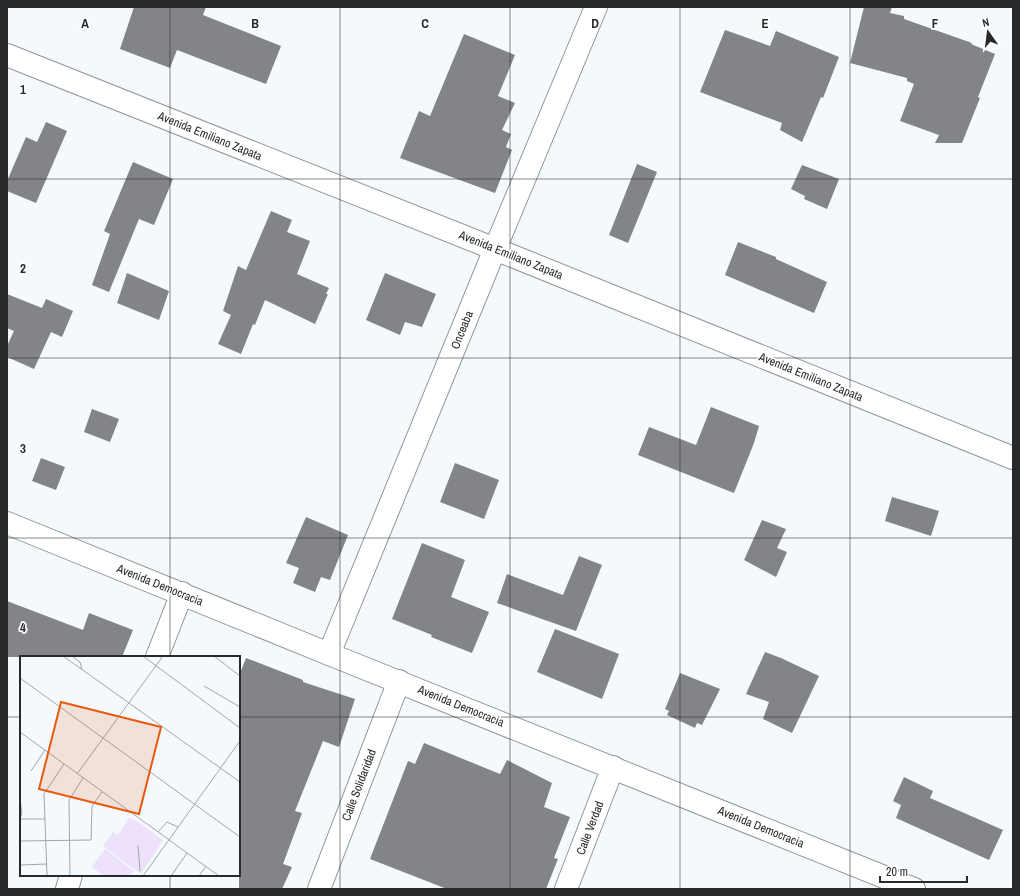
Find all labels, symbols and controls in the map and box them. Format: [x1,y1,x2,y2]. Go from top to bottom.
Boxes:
north arrow [968,12,1008,52]
text: A [81,15,89,32]
text: B [251,15,259,32]
text: C [421,15,429,32]
text: D [591,15,599,32]
text: E [761,15,769,32]
text: F [932,15,939,32]
text: N [981,15,990,30]
text: 1 [20,81,26,98]
street label: Avenida Emiliano Zapata [155,107,265,164]
street label: Avenida Emiliano Zapata [456,226,566,283]
text: 2 [20,260,26,277]
street label: Onceaba [447,308,477,352]
street label: Avenida Emiliano Zapata [756,348,866,405]
text: 3 [20,440,26,457]
street label: Avenida Democracia [114,560,206,610]
text: 4 [20,619,26,636]
inset map [20,656,240,876]
street label: Avenida Democracia [415,681,507,731]
street label: Calle Solidaridad [338,747,380,823]
street label: Calle Verdad [572,799,608,857]
street label: Avenida Democracia [715,802,807,852]
scale bar [880,858,967,884]
text: 20 m [886,864,908,880]

